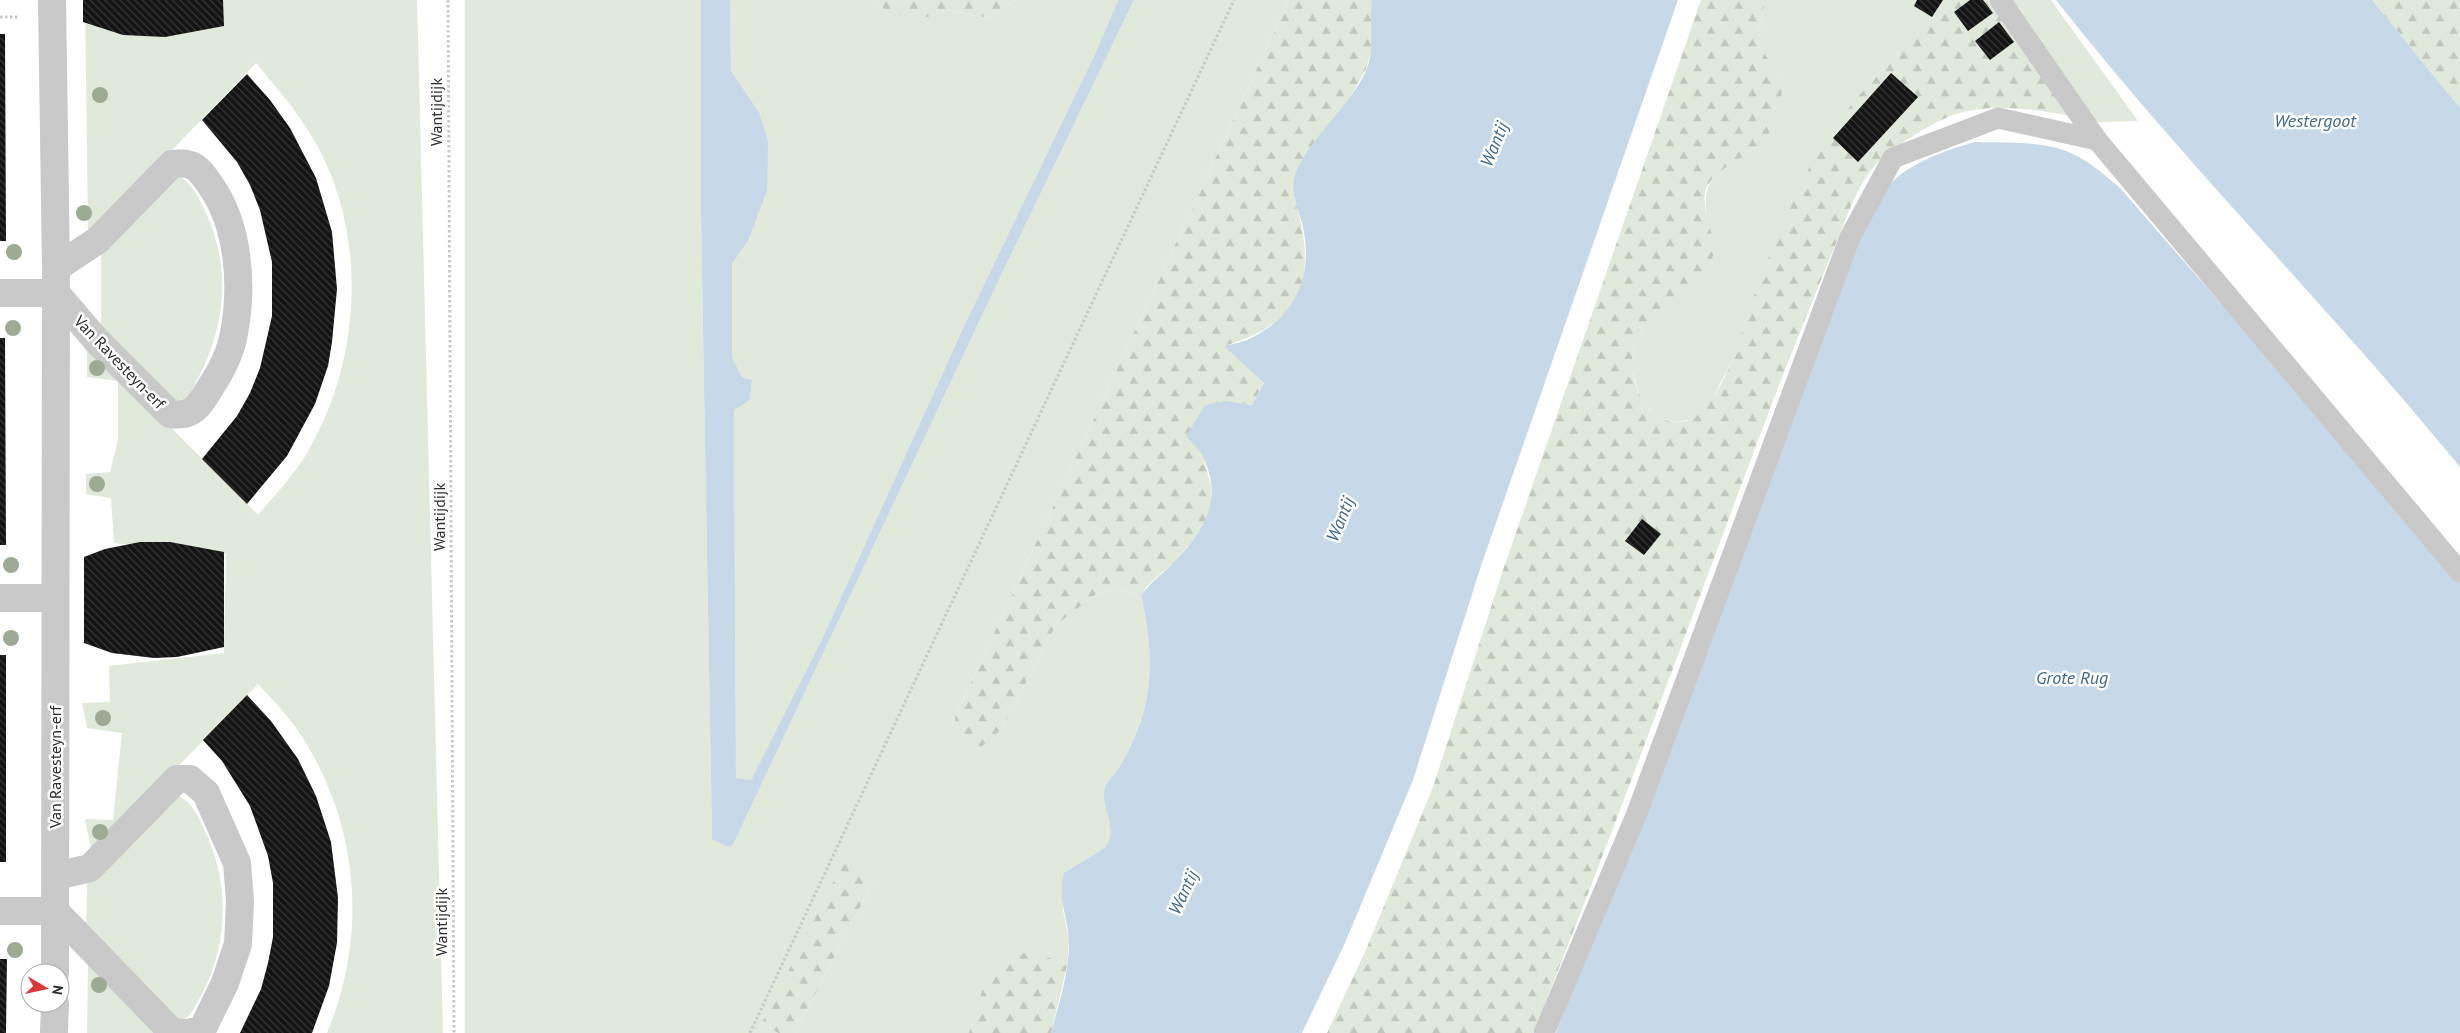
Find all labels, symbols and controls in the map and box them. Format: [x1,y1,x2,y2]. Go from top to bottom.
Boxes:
street label: Wantijdijk [426,78,446,146]
water label: Westergoot [2274,109,2357,132]
water label: Wantij [1475,118,1514,170]
street label: Van Ravesteyn-erf [70,310,170,414]
street label: Wantijdijk [429,483,449,551]
water label: Wantij [1321,493,1360,545]
water label: Grote Rug [2036,666,2108,689]
street label: Van Ravesteyn-erf [45,705,65,829]
water label: Wantij [1163,866,1203,918]
street label: Wantijdijk [431,888,451,956]
north arrow [20,963,70,1013]
text: N [48,984,67,996]

